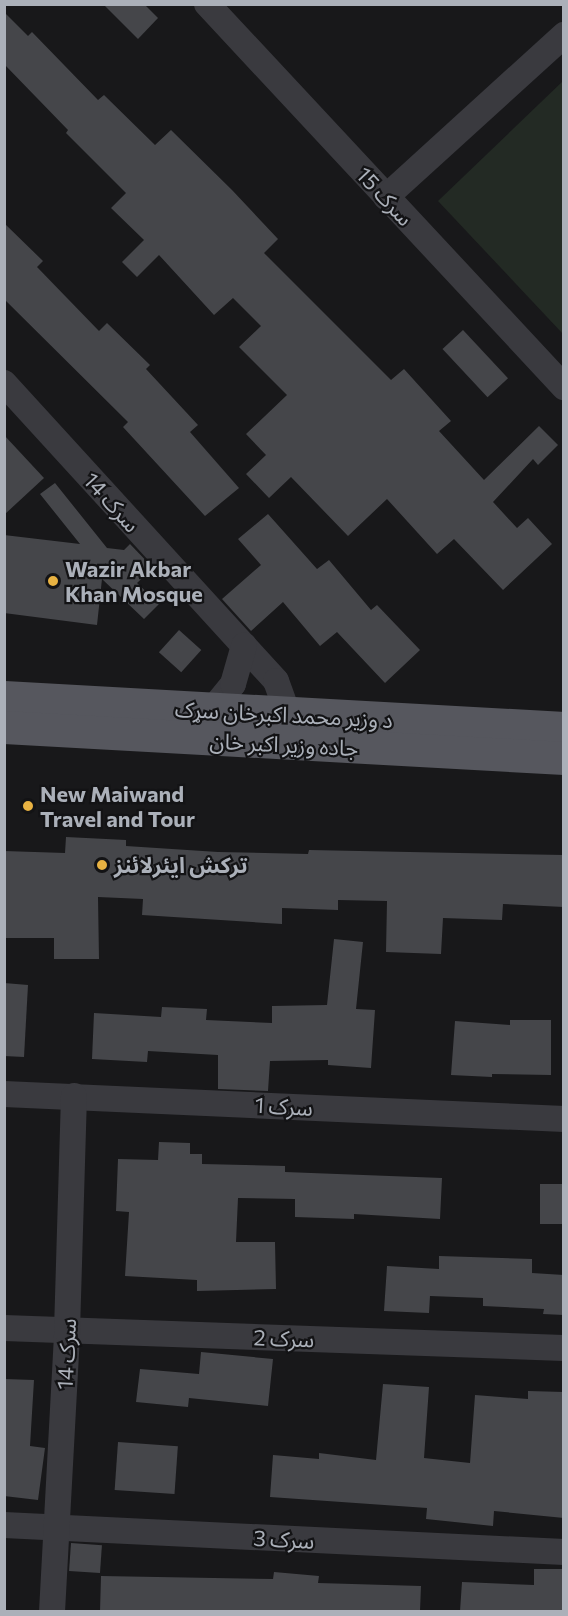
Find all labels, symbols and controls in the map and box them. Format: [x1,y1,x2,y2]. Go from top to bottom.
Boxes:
street label: سرک 15 [351,161,419,231]
street label: سرک 14 [78,467,146,537]
place label: Wazir Akbar Khan Mosque [65,555,203,606]
marker: Wazir Akbar Khan Mosque [46,574,60,588]
street label: د وزیر محمد اکبرخان سړک [174,695,394,733]
street label: جاده وزیر اکبر خان [209,727,359,761]
place label: New Maiwand Travel and Tour [40,780,195,831]
marker: New Maiwand Travel and Tour [21,799,35,813]
place label: ترکش ایئرلائنز [114,852,248,878]
marker: ترکش ایئرلائنز [95,858,109,872]
street label: سرک 1 [254,1091,314,1121]
street label: سرک 14 [51,1318,81,1390]
street label: سرک 2 [253,1324,315,1352]
street label: سرک 3 [253,1524,315,1554]

